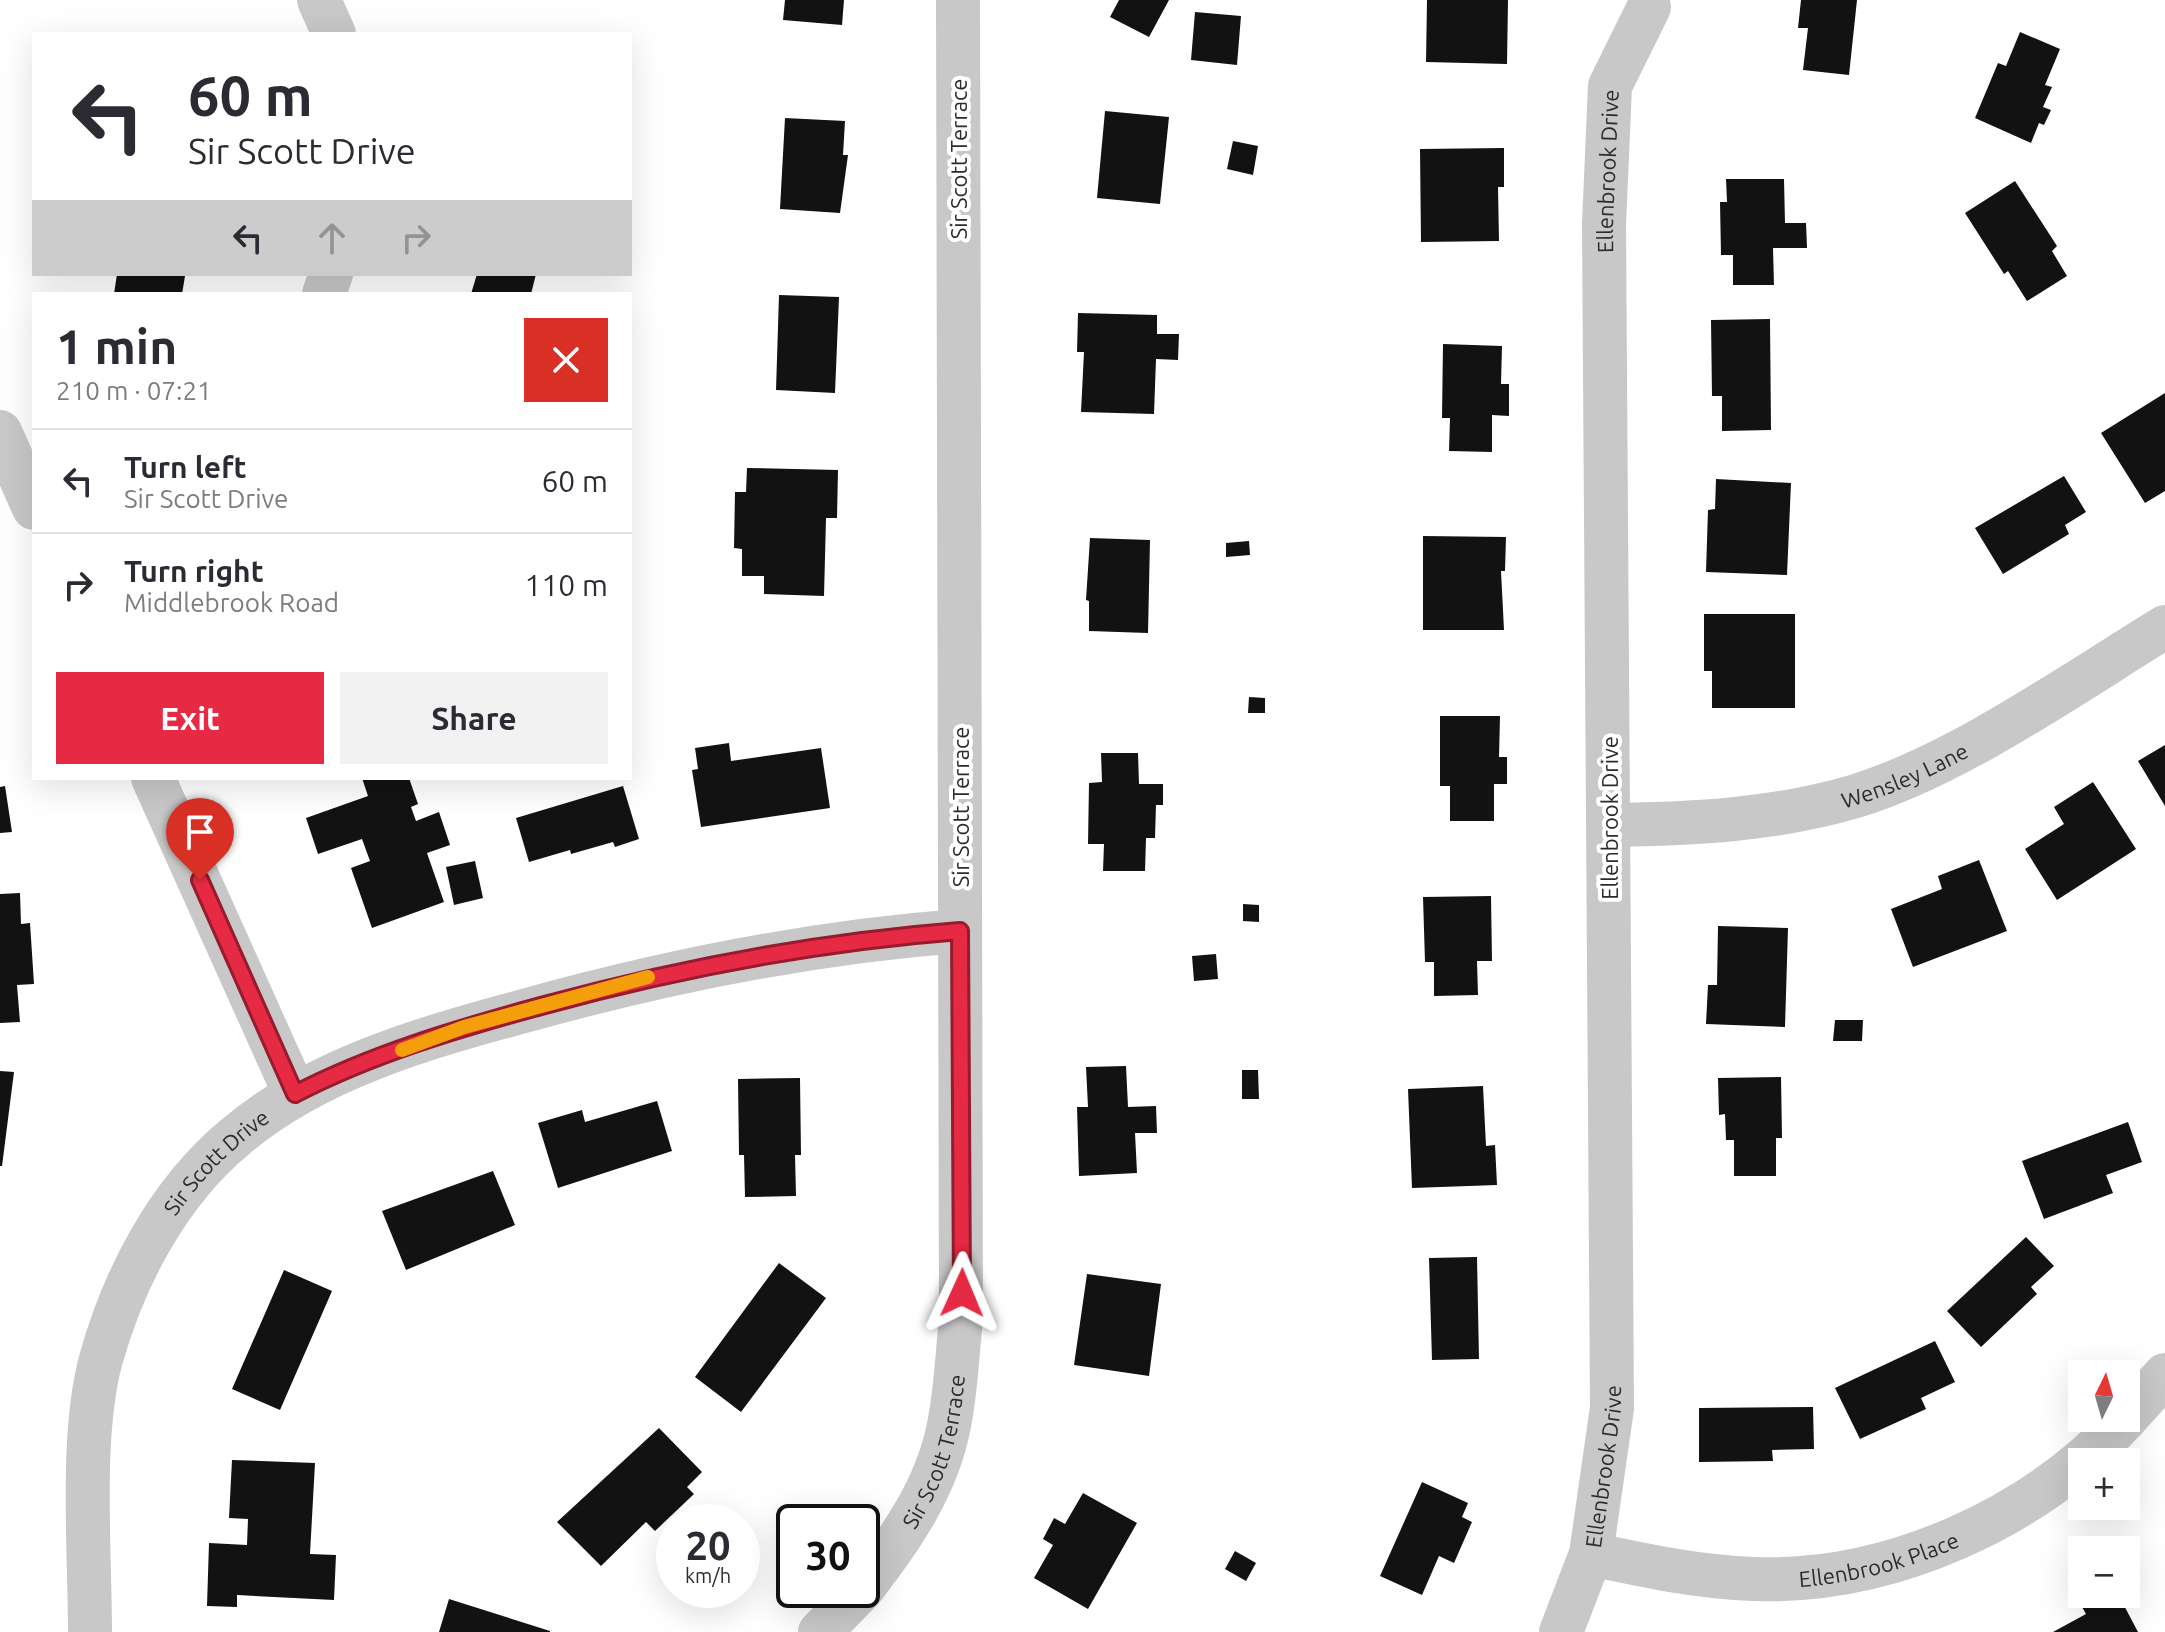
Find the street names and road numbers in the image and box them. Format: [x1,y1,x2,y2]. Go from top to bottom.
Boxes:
street label: Sir Scott Terrace [946,79,971,239]
street label: Ellenbrook Drive [1591,89,1622,253]
street label: Sir Scott Terrace [948,727,973,887]
street label: Ellenbrook Drive [1597,736,1622,900]
street label: Wensley Lane [1838,737,1972,812]
street label: Sir Scott Drive [158,1103,273,1219]
street label: Sir Scott Terrace [896,1373,968,1532]
street label: Ellenbrook Drive [1580,1385,1625,1549]
street label: Ellenbrook Place [1798,1526,1962,1591]

